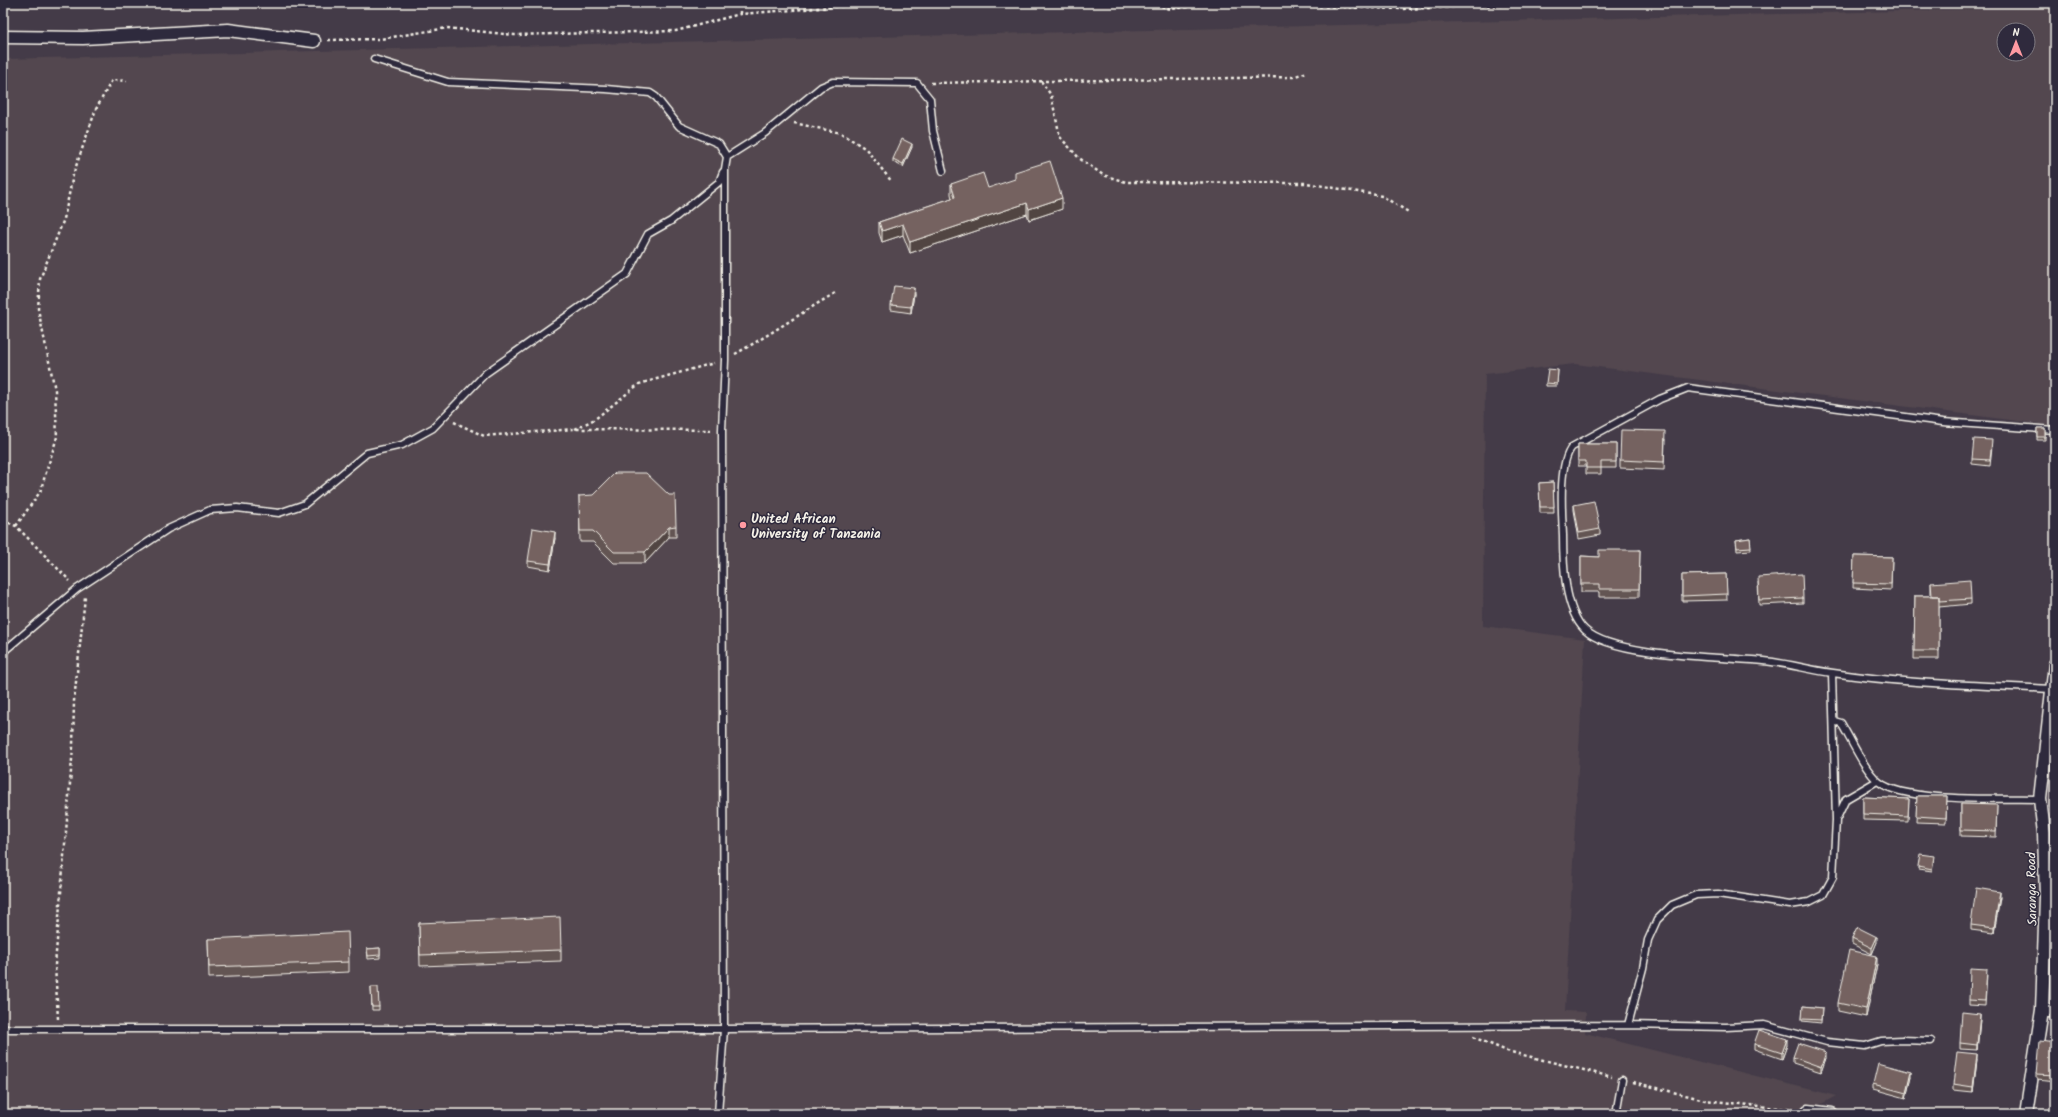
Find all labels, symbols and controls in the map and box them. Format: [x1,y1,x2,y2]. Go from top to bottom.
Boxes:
north arrow [1996,22,2036,62]
text: N [2013,24,2020,42]
place label: United African University of Tanzania [751,509,881,545]
marker: United African University of Tanzania [738,520,748,530]
street label: Saranga Road [2021,851,2044,926]

